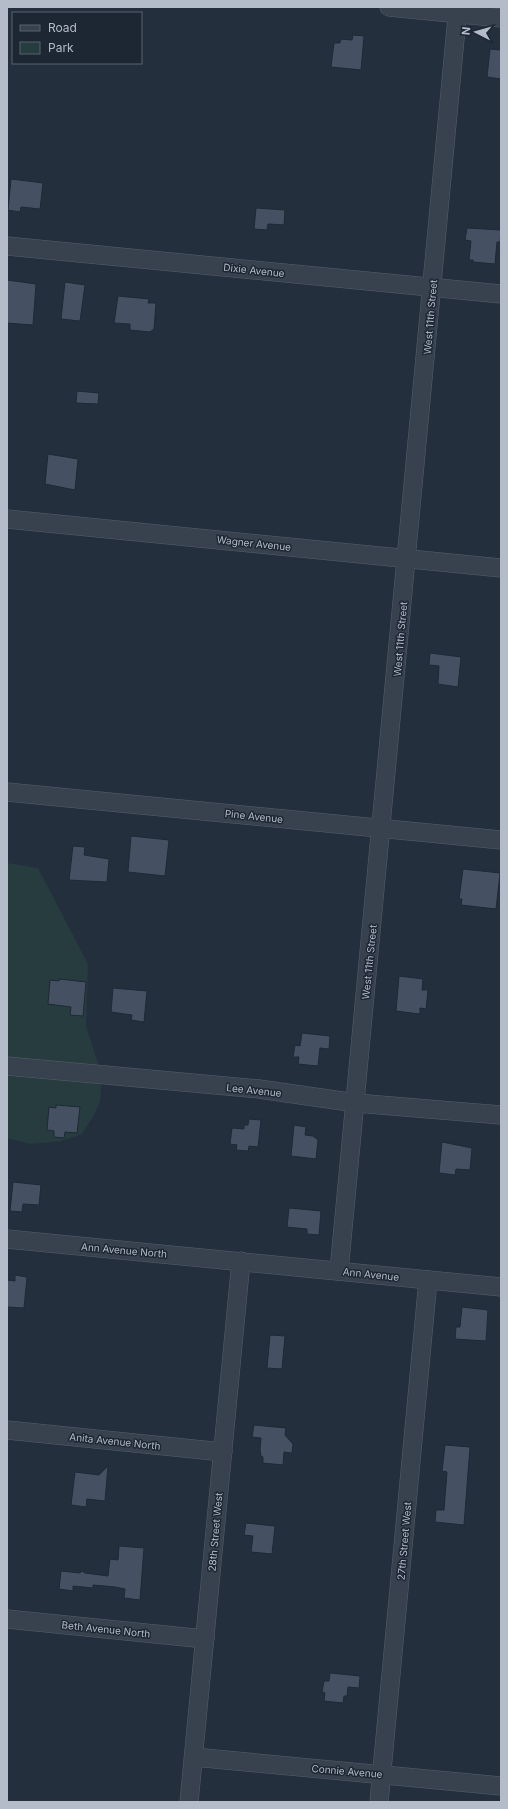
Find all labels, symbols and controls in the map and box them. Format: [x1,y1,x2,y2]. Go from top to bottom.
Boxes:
legend [12,12,142,64]
north arrow [456,12,496,52]
text: Road [48,20,77,35]
text: N [459,26,473,36]
text: Park [48,40,74,55]
street label: Dixie Avenue [223,261,285,279]
street label: West 11th Street [421,278,439,355]
street label: Wagner Avenue [216,533,292,553]
street label: West 11th Street [391,600,409,677]
street label: Pine Avenue [224,807,284,825]
street label: West 11th Street [359,923,379,1000]
street label: Lee Avenue [226,1081,282,1099]
street label: Ann Avenue North [81,1240,167,1260]
street label: Ann Avenue [342,1265,400,1283]
street label: Anita Avenue North [69,1430,161,1452]
street label: 28th Street West [206,1491,224,1572]
street label: 27th Street West [395,1501,413,1581]
street label: Beth Avenue North [61,1618,151,1640]
street label: Connie Avenue [311,1762,383,1780]

